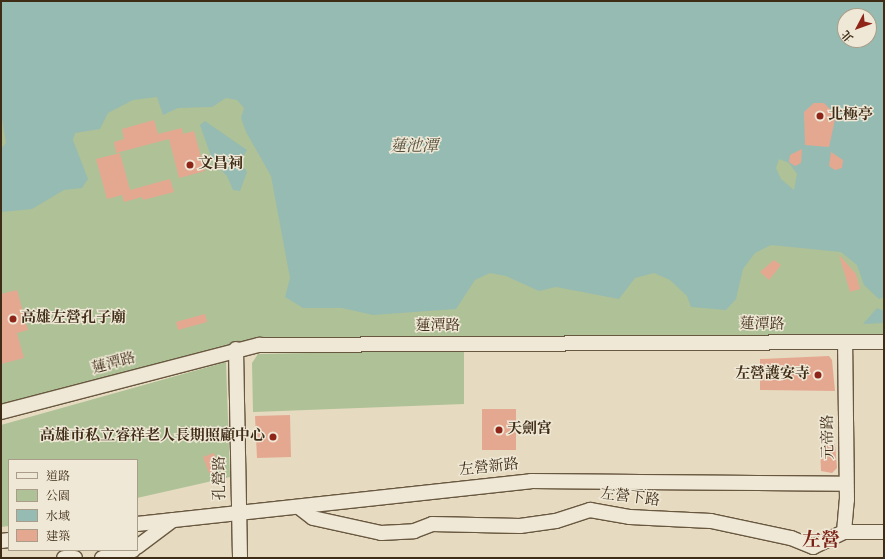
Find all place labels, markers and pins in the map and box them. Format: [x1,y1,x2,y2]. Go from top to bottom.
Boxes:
place label: 北極亭 [828,107,873,125]
marker: 北極亭 [815,111,825,121]
place label: 文昌祠 [198,156,243,174]
marker: 文昌祠 [185,160,195,170]
place label: 高雄左營孔子廟 [21,310,126,328]
marker: 高雄左營孔子廟 [8,314,18,324]
place label: 左營護安寺 [735,366,810,384]
marker: 左營護安寺 [813,370,823,380]
place label: 天劍宮 [507,421,552,439]
marker: 天劍宮 [494,425,504,435]
place label: 高雄市私立睿祥老人長期照顧中心 [40,428,265,446]
marker: 高雄市私立睿祥老人長期照顧中心 [268,432,278,442]

